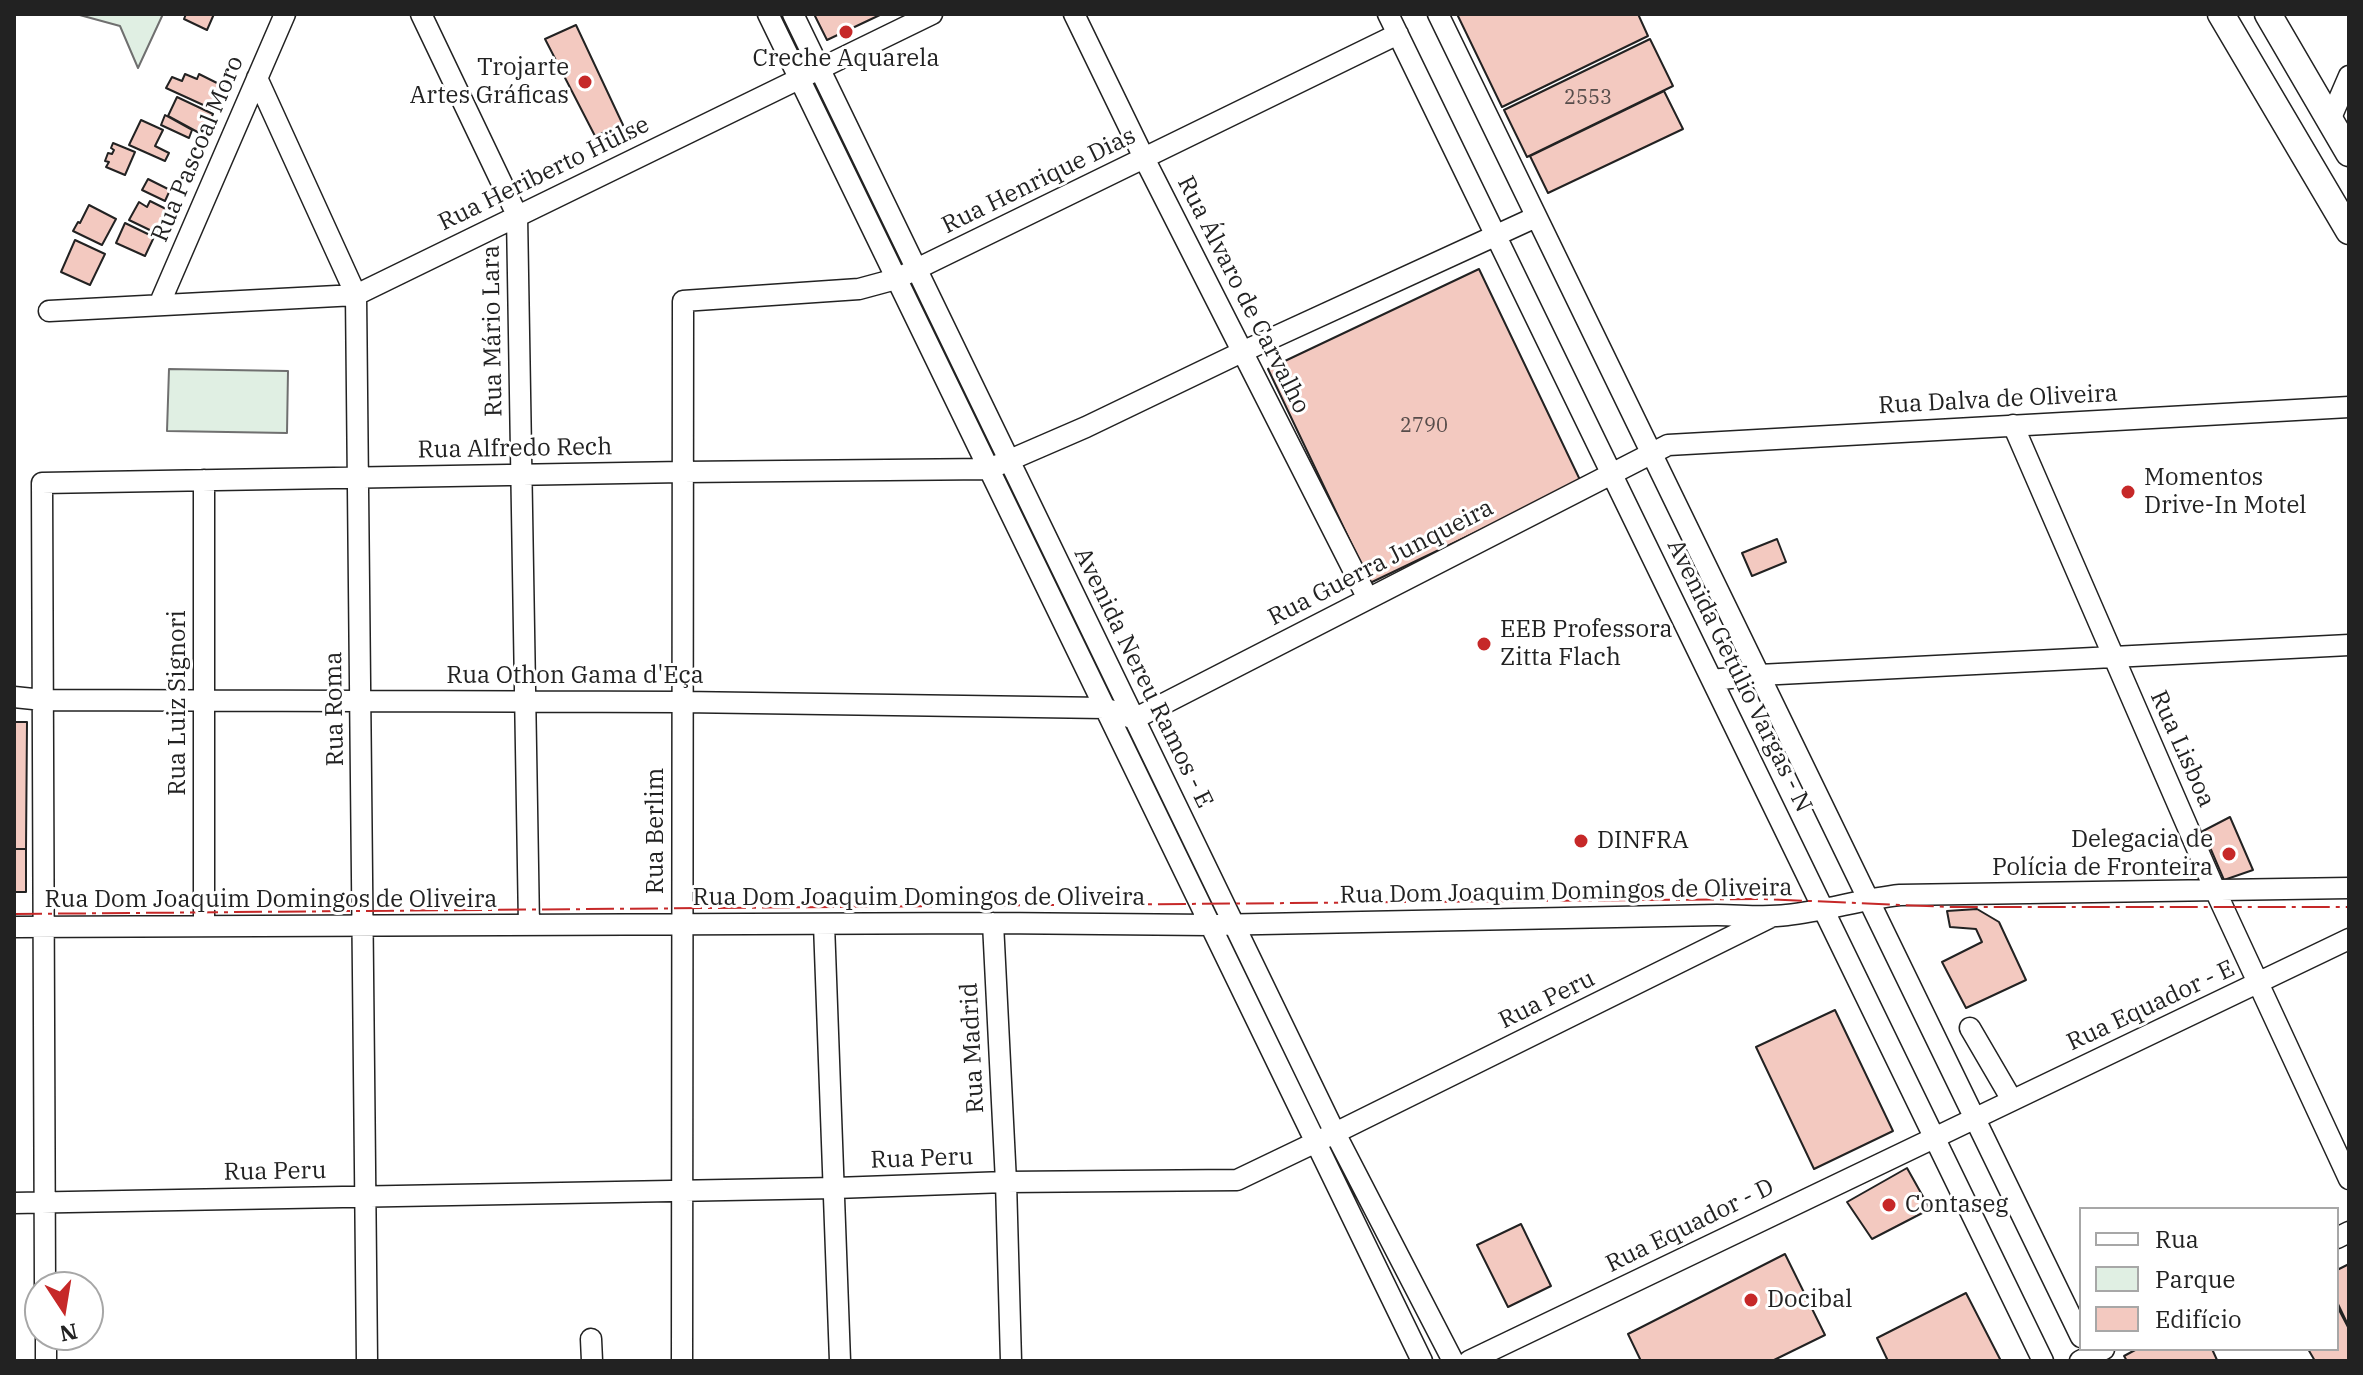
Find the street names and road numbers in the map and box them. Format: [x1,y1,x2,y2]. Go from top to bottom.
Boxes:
street label: Rua Pascoal Moro [146,52,250,246]
street label: Rua Heriberto Hülse [434,110,654,238]
street label: Rua Henrique Dias [938,122,1140,240]
street label: Rua Álvaro de Carvalho [1171,172,1315,418]
street label: Rua Mário Lara [477,245,509,417]
street label: Rua Dalva de Oliveira [1878,379,2118,421]
street label: Rua Alfredo Rech [417,433,613,465]
street label: Rua Guerra Junqueira [1264,494,1498,632]
street label: Avenida Getúlio Vargas - N [1660,535,1818,817]
street label: Avenida Nereu Ramos - E [1067,543,1219,813]
street label: Rua Luiz Signori [164,610,192,796]
street label: Rua Roma [320,651,350,767]
street label: Rua Othon Gama d'Eça [446,662,704,690]
street label: Rua Lisboa [2144,686,2220,812]
street label: Rua Berlim [642,768,670,894]
street label: Rua Dom Joaquim Domingos de Oliveira [1339,874,1793,910]
street label: Rua Dom Joaquim Domingos de Oliveira [693,884,1145,912]
street label: Rua Dom Joaquim Domingos de Oliveira [45,886,497,914]
street label: Rua Equador - E [2063,955,2239,1057]
street label: Rua Peru [1494,965,1600,1035]
street label: Rua Madrid [955,982,991,1114]
street label: Rua Peru [870,1143,974,1175]
street label: Rua Peru [223,1157,327,1187]
street label: Rua Equador - D [1601,1173,1779,1279]

